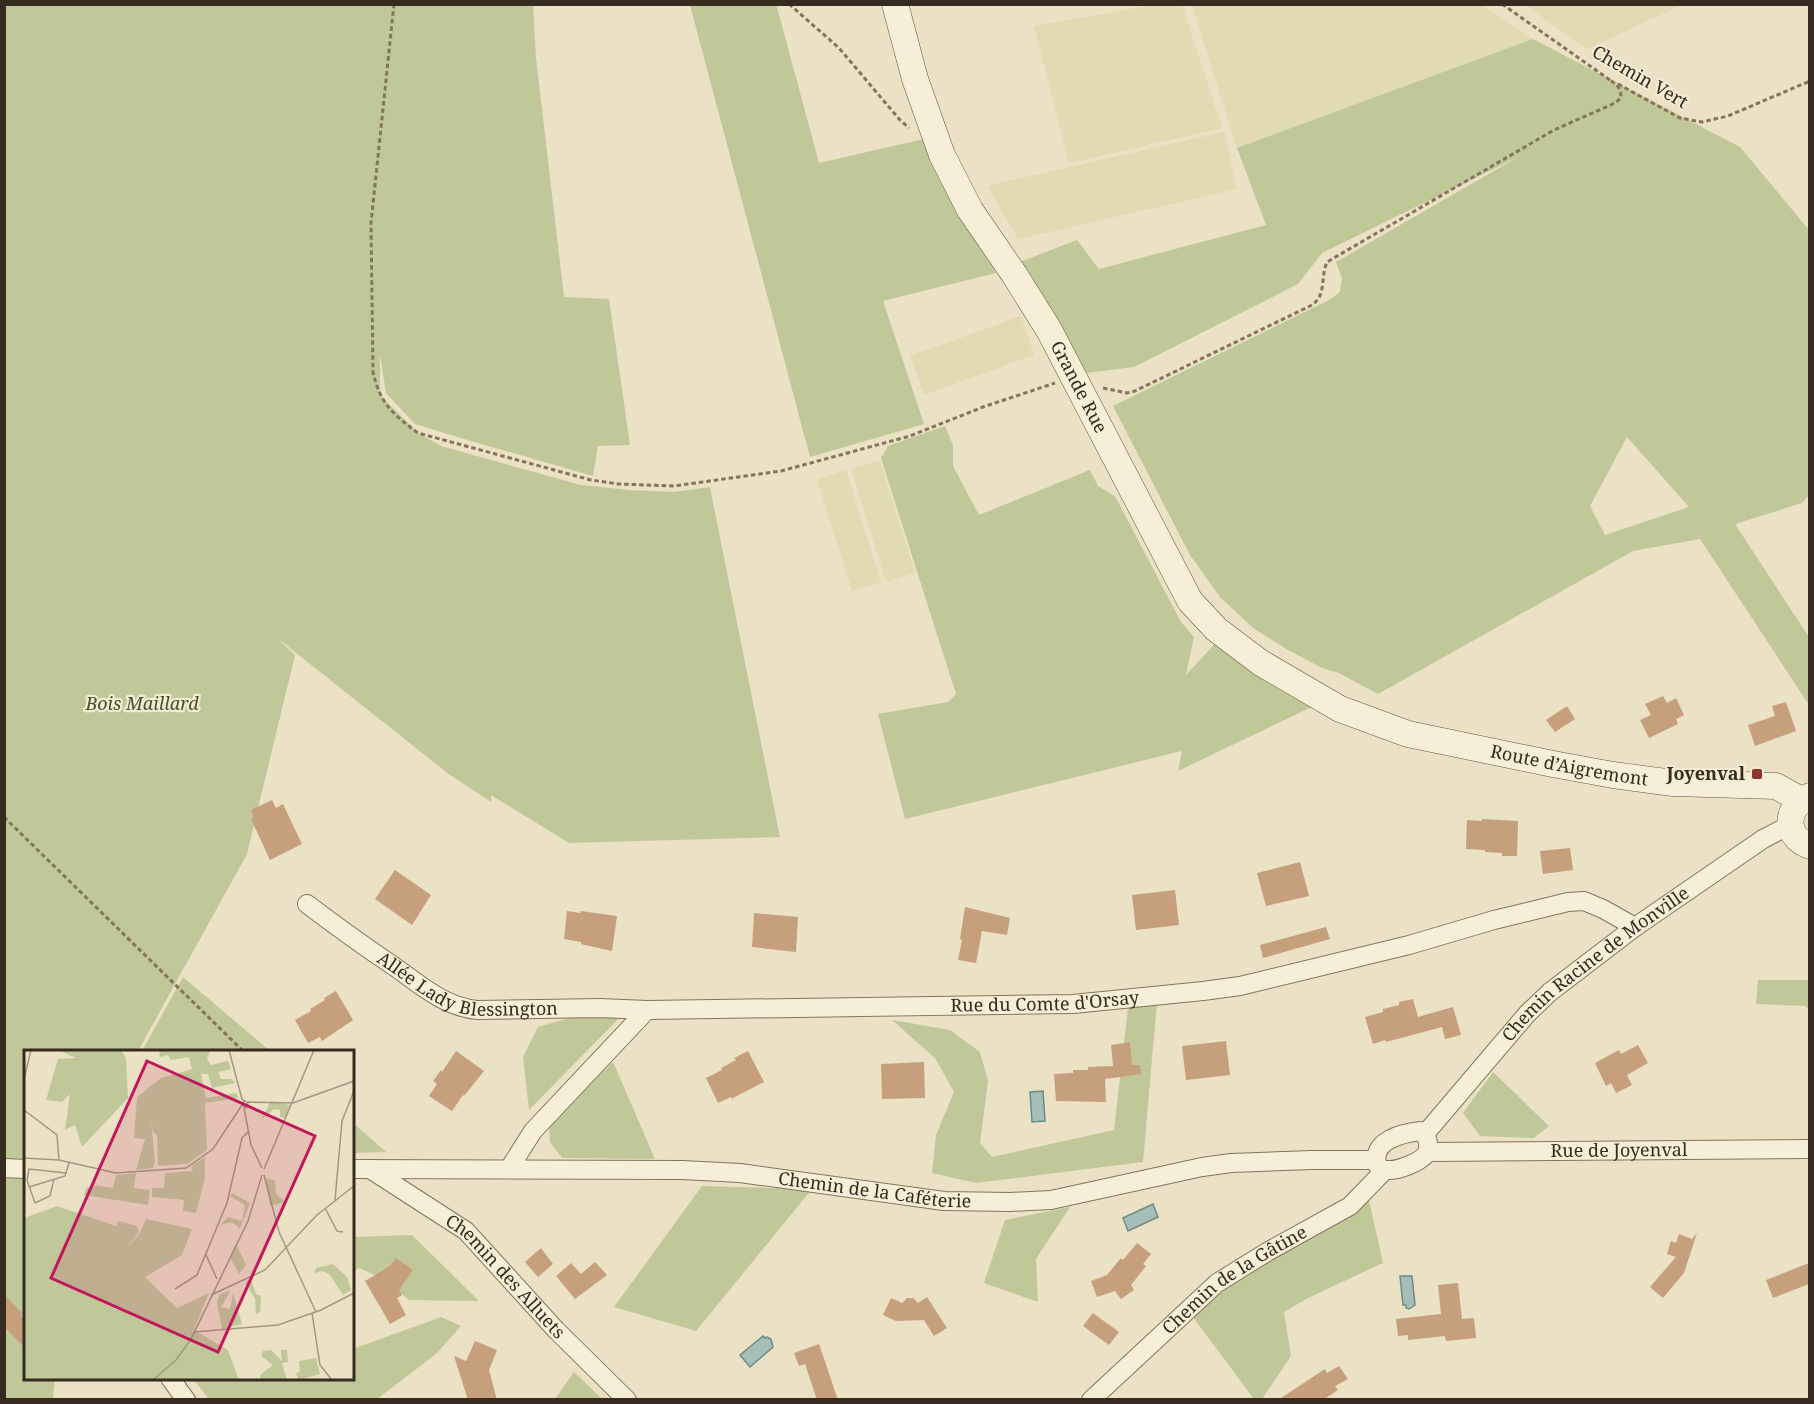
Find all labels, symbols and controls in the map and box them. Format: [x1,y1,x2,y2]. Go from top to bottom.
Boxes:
street label: Chemin Vert [1588,39,1693,113]
street label: Grande Rue [1046,336,1114,437]
park label: Bois Maillard [84,691,199,715]
street label: Route d’Aigremont [1488,738,1650,791]
place label: Joyenval [1665,761,1746,785]
marker: Joyenval [1750,767,1764,781]
street label: Chemin Racine de Monville [1496,880,1693,1046]
street label: Allée Lady Blessington [373,946,558,1021]
street label: Rue du Comte d'Orsay [950,984,1141,1017]
inset map [24,1050,354,1380]
street label: Rue de Joyenval [1550,1137,1688,1162]
street label: Chemin de la Caféterie [777,1165,971,1212]
street label: Chemin des Alluets [441,1208,571,1343]
street label: Chemin de la Gâtine [1156,1219,1311,1339]

